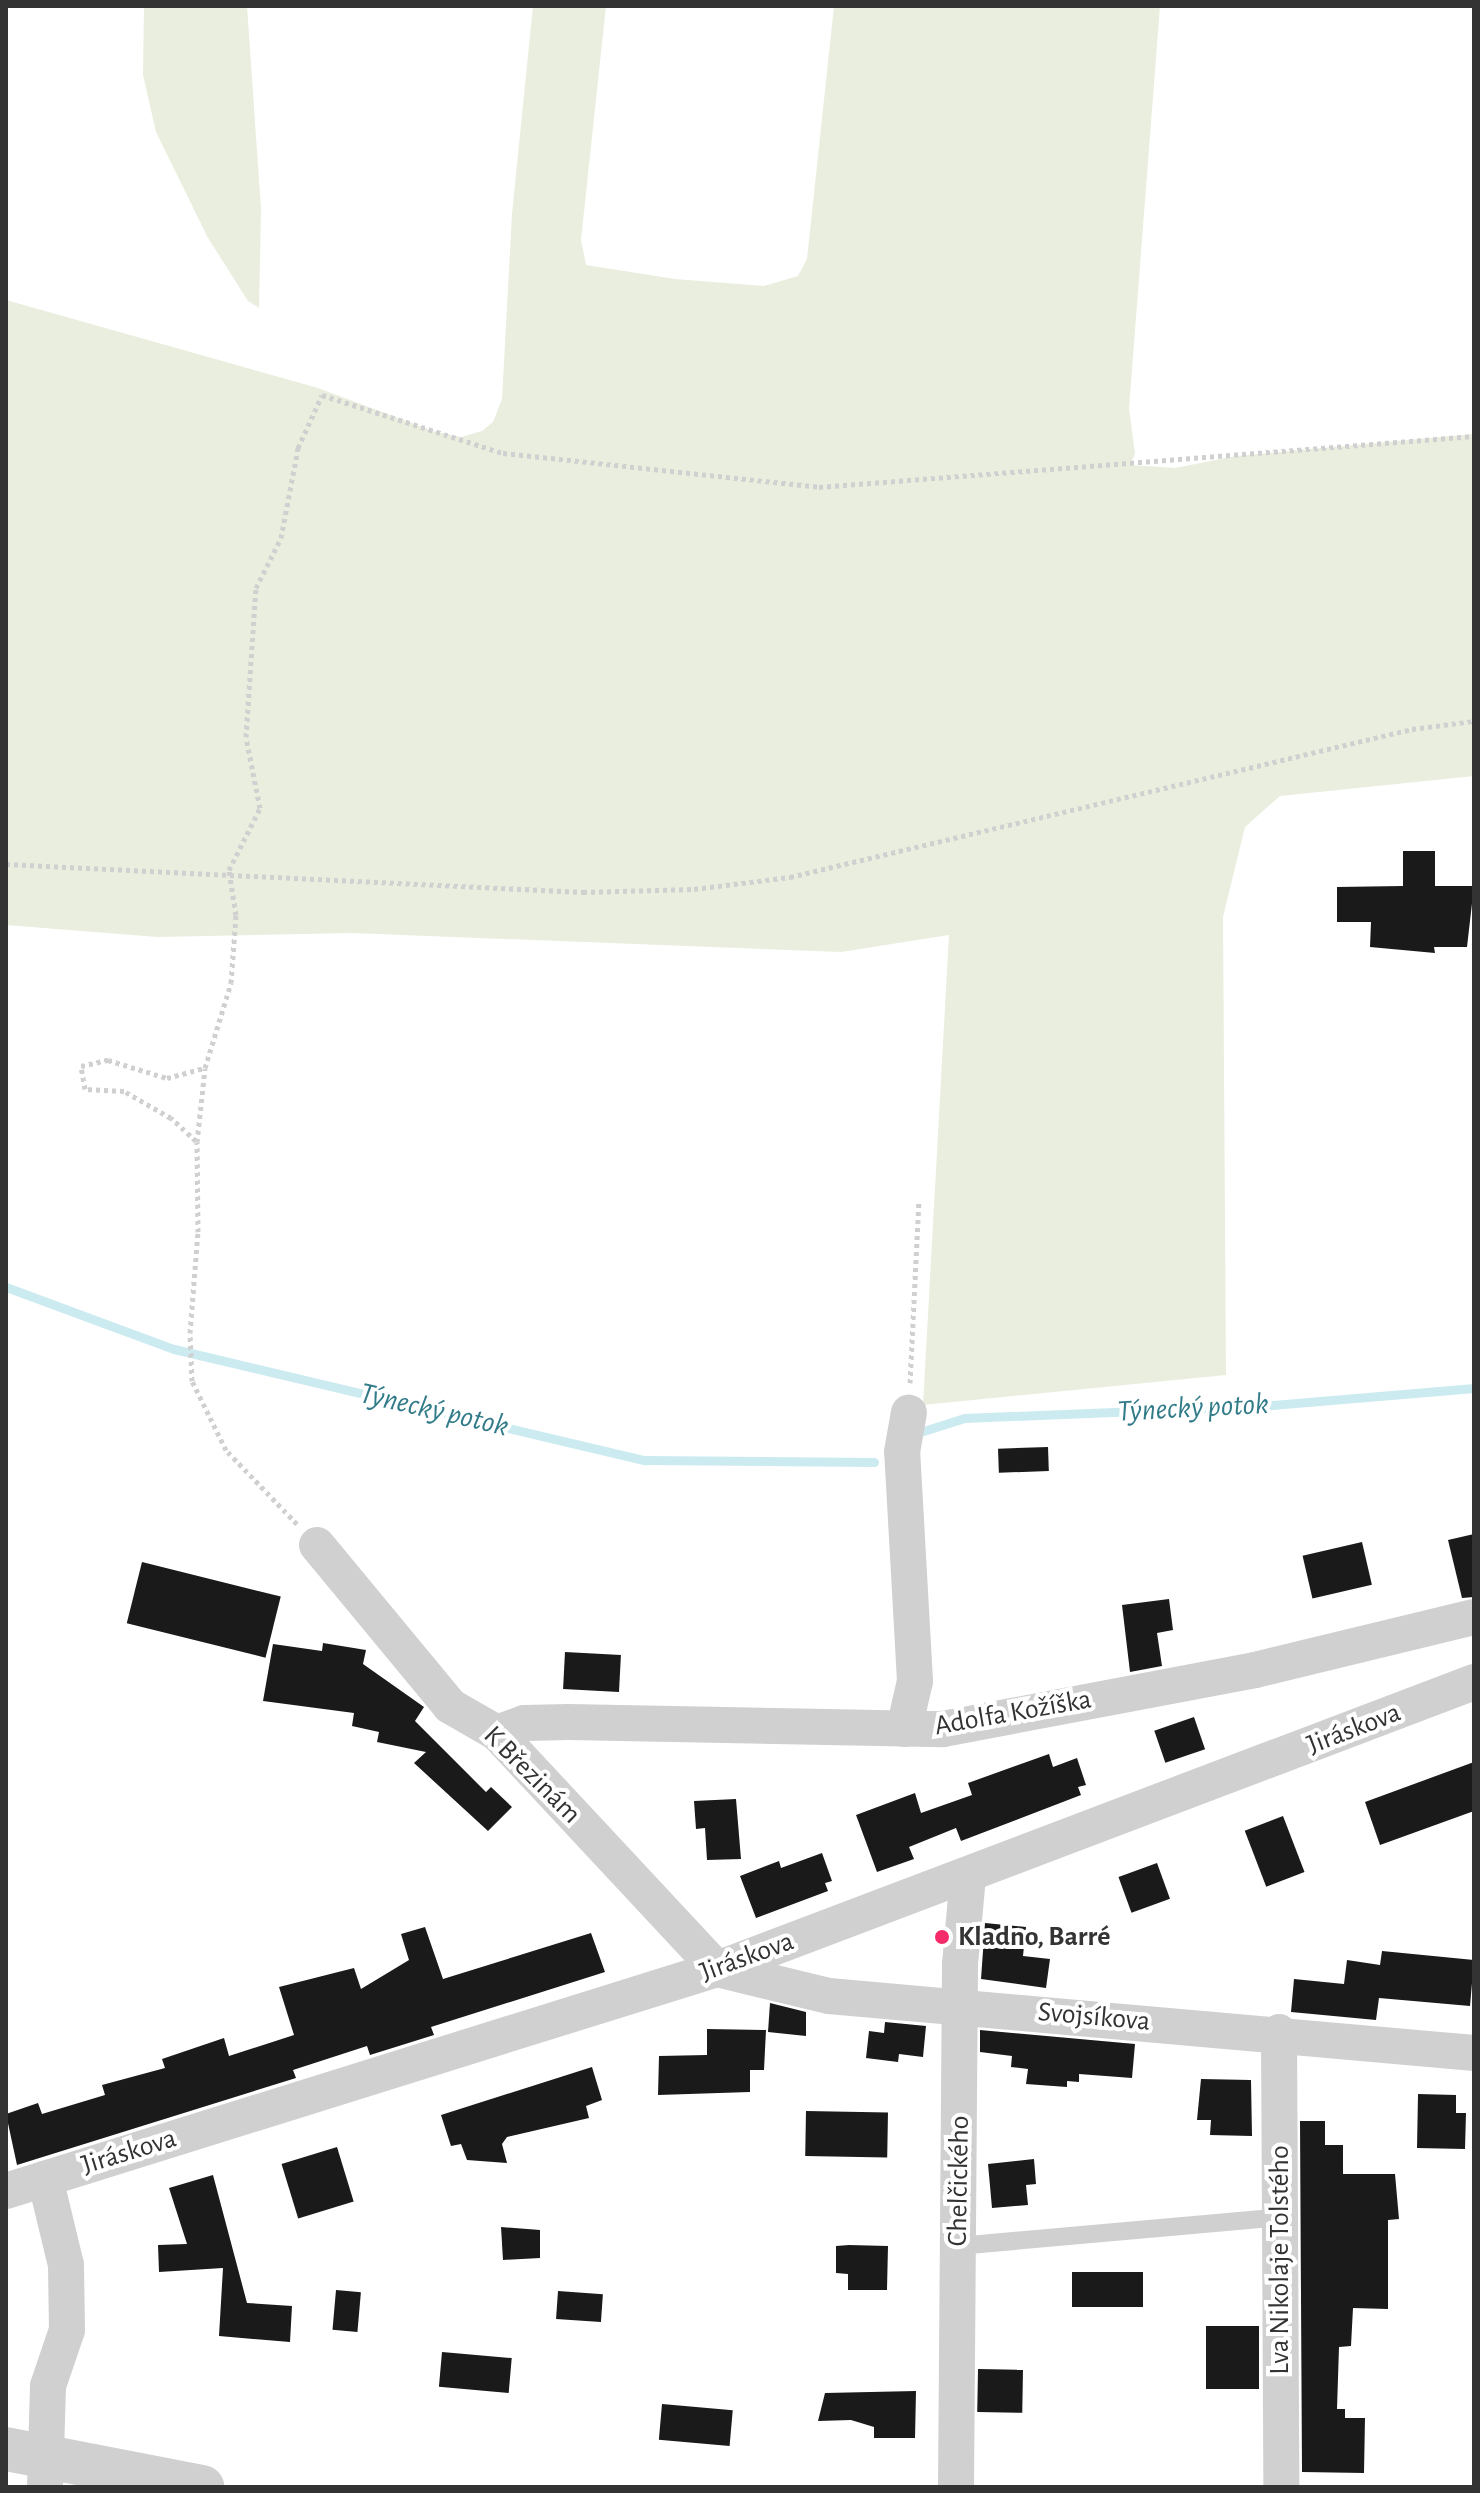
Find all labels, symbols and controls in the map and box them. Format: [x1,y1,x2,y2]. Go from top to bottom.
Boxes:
water label: Týnecký potok [356,1375,512,1445]
water label: Týnecký potok [1116,1386,1270,1430]
street label: Adolfa Kožíška [932,1683,1094,1743]
street label: Jiráskova [1302,1696,1406,1762]
street label: K Březinám [476,1719,588,1831]
place label: Kladno, Barré [958,1920,1110,1954]
street label: Jiráskova [695,1925,799,1989]
marker: Kladno, Barré [933,1928,951,1946]
street label: Svojsíkova [1037,1995,1151,2039]
street label: Chelčického [941,2115,977,2247]
street label: Jiráskova [77,2122,181,2182]
street label: Lva Nikolaje Tolstého [1263,2145,1297,2375]

